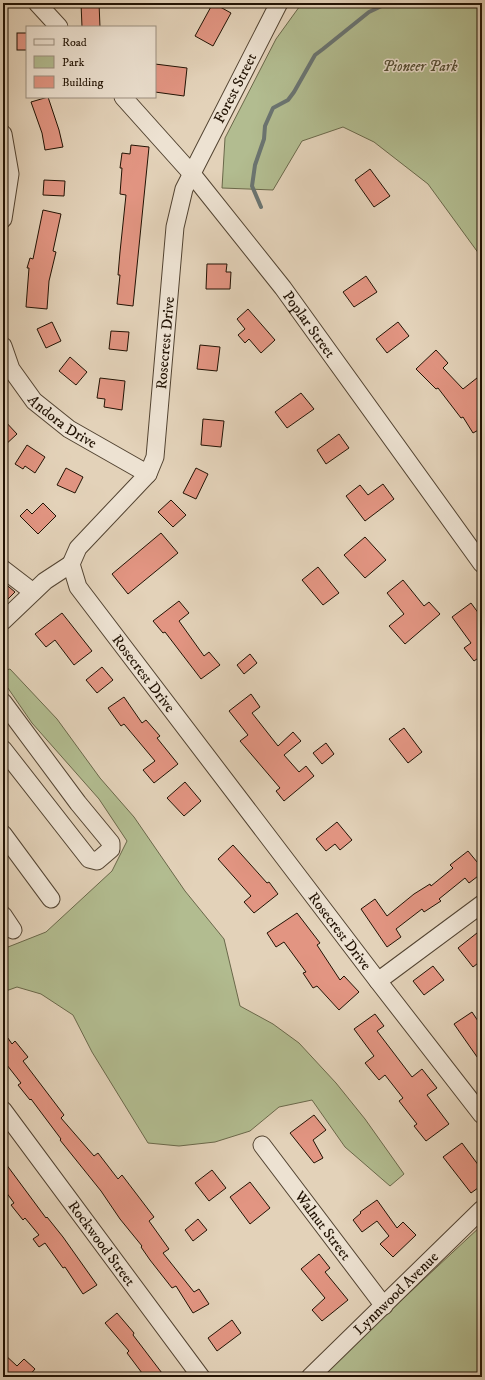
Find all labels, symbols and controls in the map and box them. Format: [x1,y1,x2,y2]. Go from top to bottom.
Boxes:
legend [26,26,156,98]
text: Road [62,35,87,50]
street label: Forest Street [210,50,261,127]
text: Park [62,55,84,70]
park label: Pioneer Park [383,57,458,76]
text: Building [62,75,103,90]
street label: Poplar Street [278,287,340,362]
street label: Rosecrest Drive [152,296,179,390]
street label: Andora Drive [23,392,100,453]
street label: Rosecrest Drive [108,631,179,716]
street label: Rosecrest Drive [304,889,375,974]
street label: Walnut Street [290,1186,355,1265]
street label: Rockwood Street [64,1197,139,1290]
street label: Lynnwood Avenue [350,1248,443,1339]

